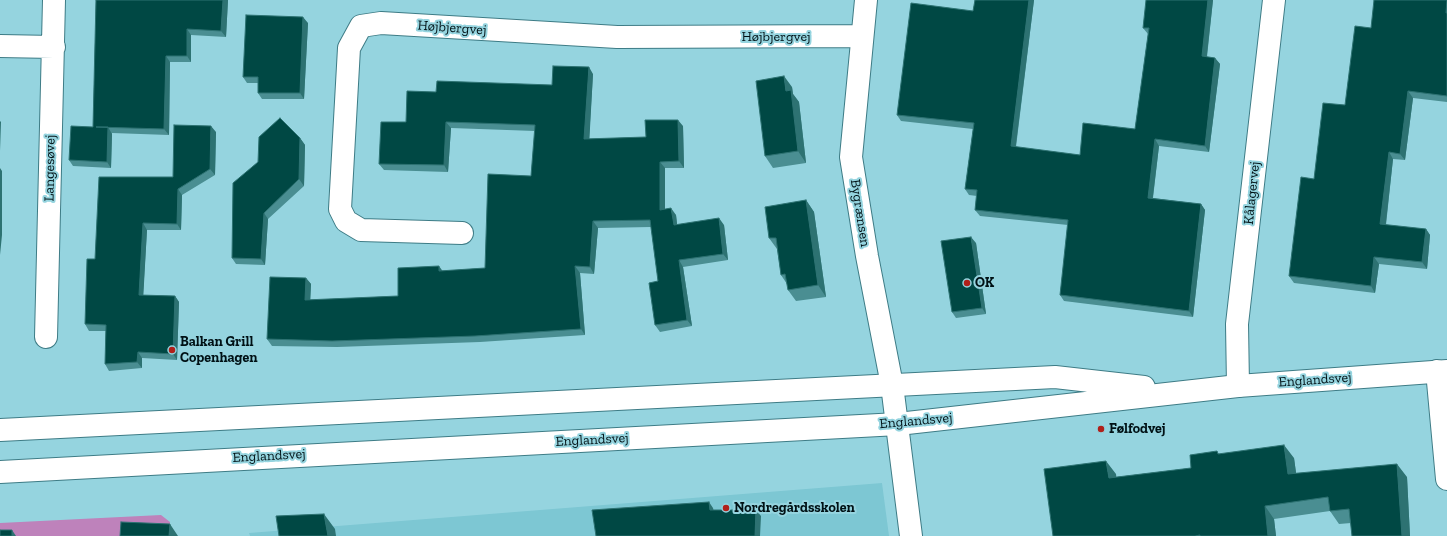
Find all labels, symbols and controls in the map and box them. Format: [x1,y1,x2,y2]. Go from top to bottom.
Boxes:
street label: Højbjergvej [417,17,487,39]
street label: Højbjergvej [741,29,811,45]
street label: Langesøvej [41,134,59,202]
street label: Kålagervej [1240,161,1264,225]
street label: Bygrænsen [846,178,874,248]
place label: OK [975,275,994,291]
marker: OK [962,278,972,288]
place label: Balkan Grill Copenhagen [180,334,258,366]
marker: Balkan Grill Copenhagen [167,345,177,355]
street label: Englandsvej [1278,369,1352,391]
street label: Englandsvej [879,409,953,433]
place label: Følfodvej [1109,421,1166,437]
marker: Følfodvej [1096,424,1106,434]
street label: Englandsvej [555,430,629,450]
street label: Englandsvej [232,446,306,466]
place label: Nordregårdsskolen [734,500,855,516]
marker: Nordregårdsskolen [721,503,731,513]

